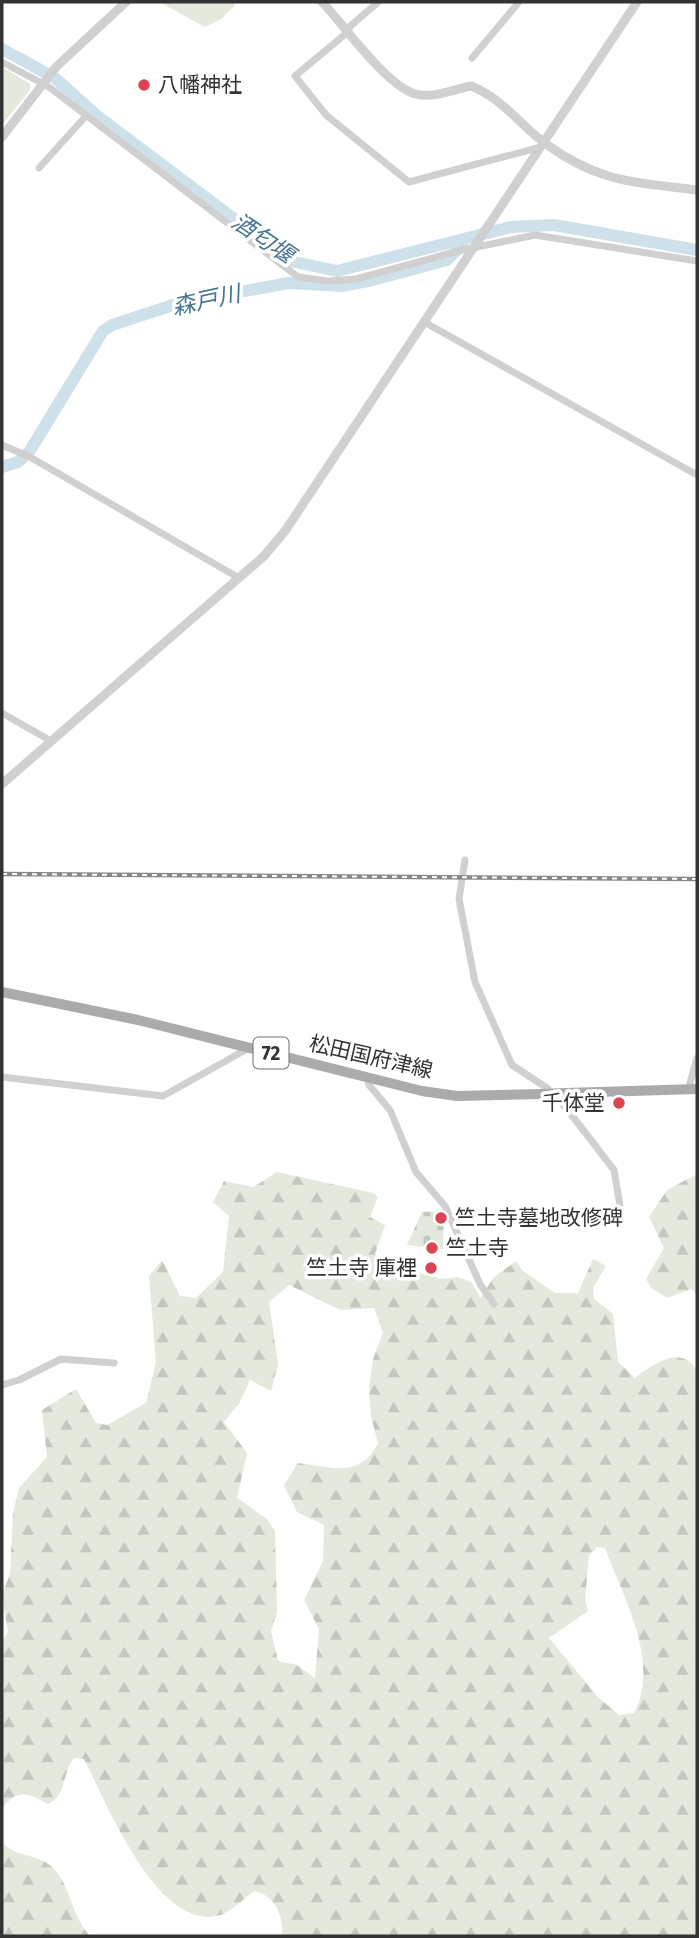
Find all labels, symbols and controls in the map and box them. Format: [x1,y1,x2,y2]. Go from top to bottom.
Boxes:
place label: 八幡神社 [158,72,242,98]
marker: 八幡神社 [136,77,152,93]
water label: 酒匂堰 [227,207,303,271]
water label: 森戸川 [169,279,246,321]
street label: 松田国府津線 [307,1030,435,1084]
road number: 72 [254,1037,288,1068]
place label: 千体堂 [542,1090,605,1116]
marker: 千体堂 [611,1095,627,1111]
place label: 竺土寺墓地改修碑 [455,1205,623,1231]
marker: 竺土寺墓地改修碑 [433,1210,449,1226]
place label: 竺土寺 [446,1235,509,1261]
marker: 竺土寺 [424,1240,440,1256]
place label: 竺土寺 庫裡 [306,1255,417,1281]
marker: 竺土寺 庫裡 [423,1260,439,1276]

